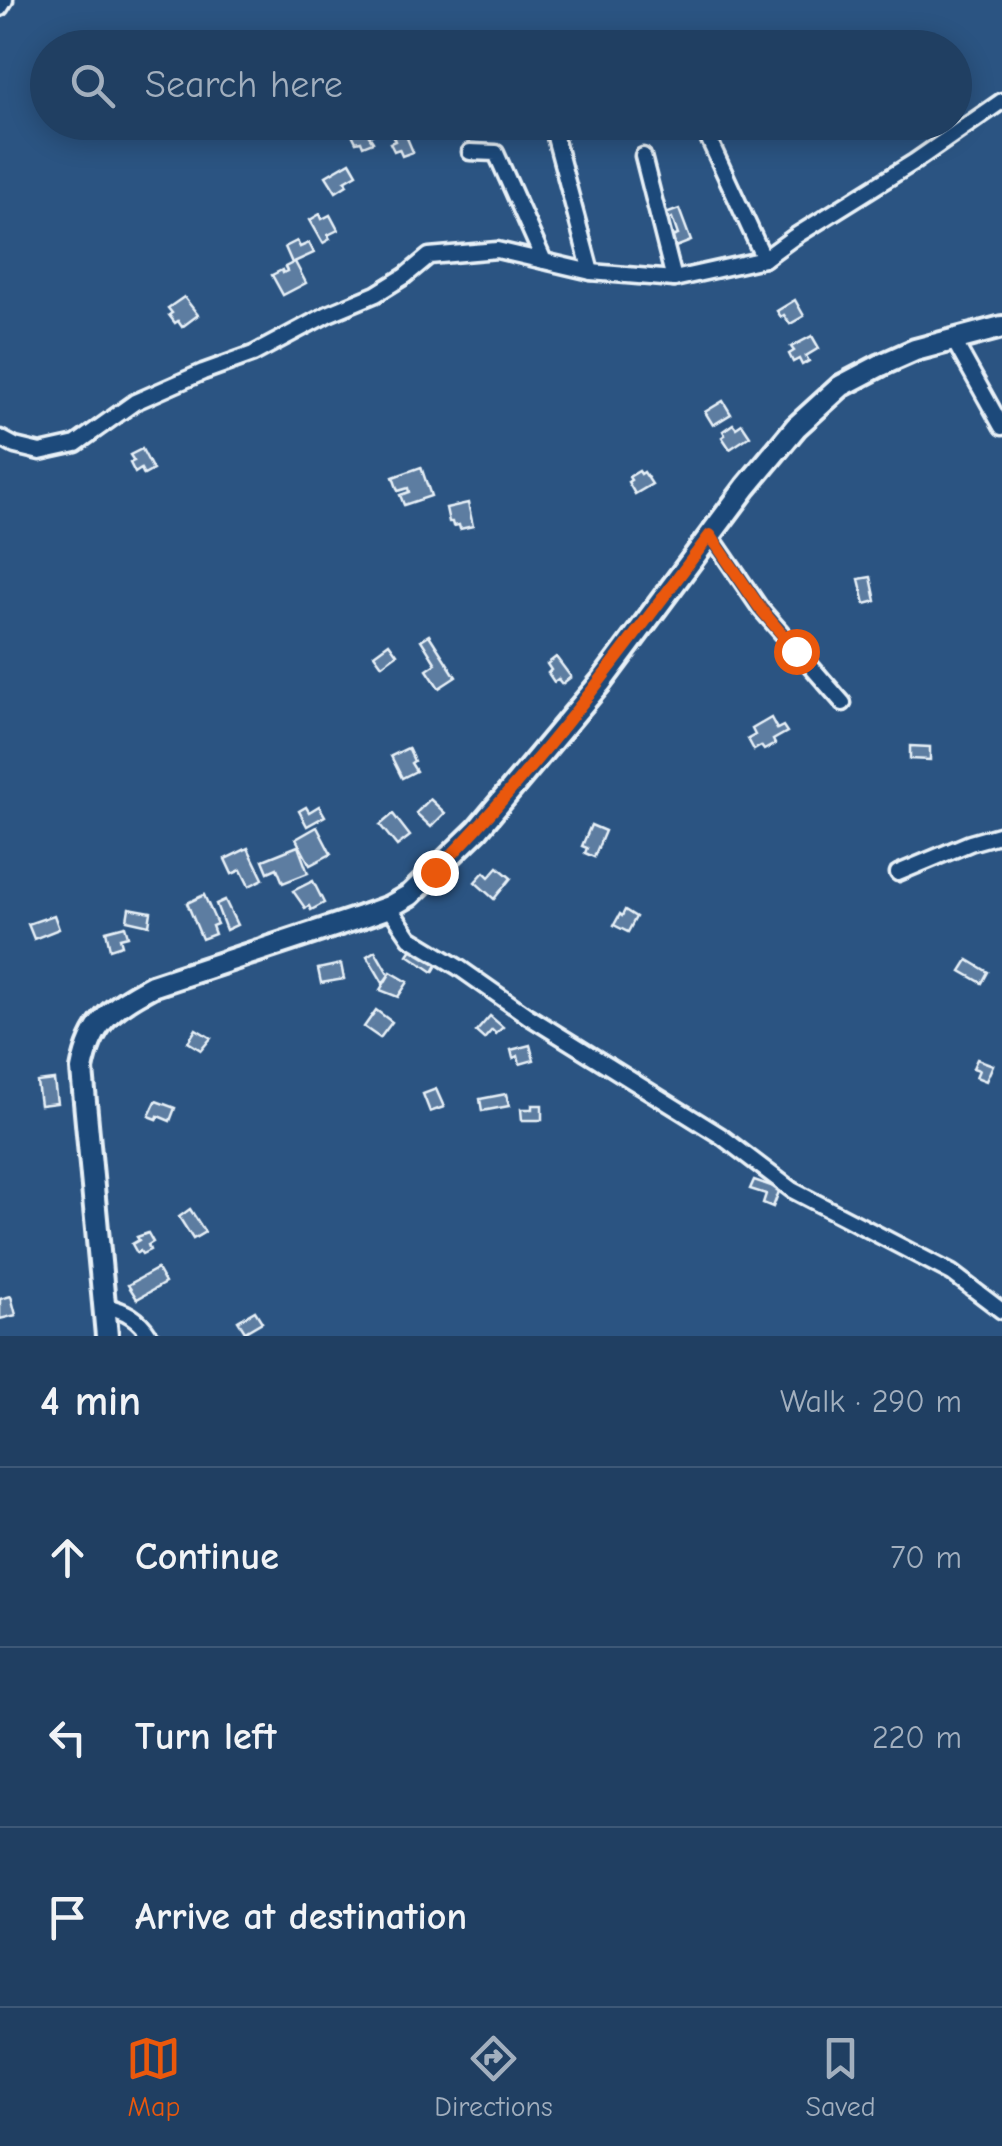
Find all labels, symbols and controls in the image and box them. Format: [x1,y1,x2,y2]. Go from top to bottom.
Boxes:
search box [30,30,972,140]
icon: search [65,58,120,113]
text: Search here [145,63,343,107]
route start [774,629,820,675]
route end [413,850,459,896]
text: 4 min [40,1377,141,1426]
text: Walk · 290 m [780,1383,962,1420]
icon: ahead [40,1530,95,1585]
text: Continue [135,1535,279,1579]
text: 70 m [890,1539,962,1576]
icon: left [40,1710,95,1765]
text: Turn left [135,1715,276,1759]
text: 220 m [872,1719,962,1756]
icon: arrive [40,1890,95,1945]
text: Arrive at destination [135,1895,467,1939]
tab: Map [126,2031,181,2123]
tab: Directions [434,2031,553,2123]
tab: Saved [806,2031,876,2123]

